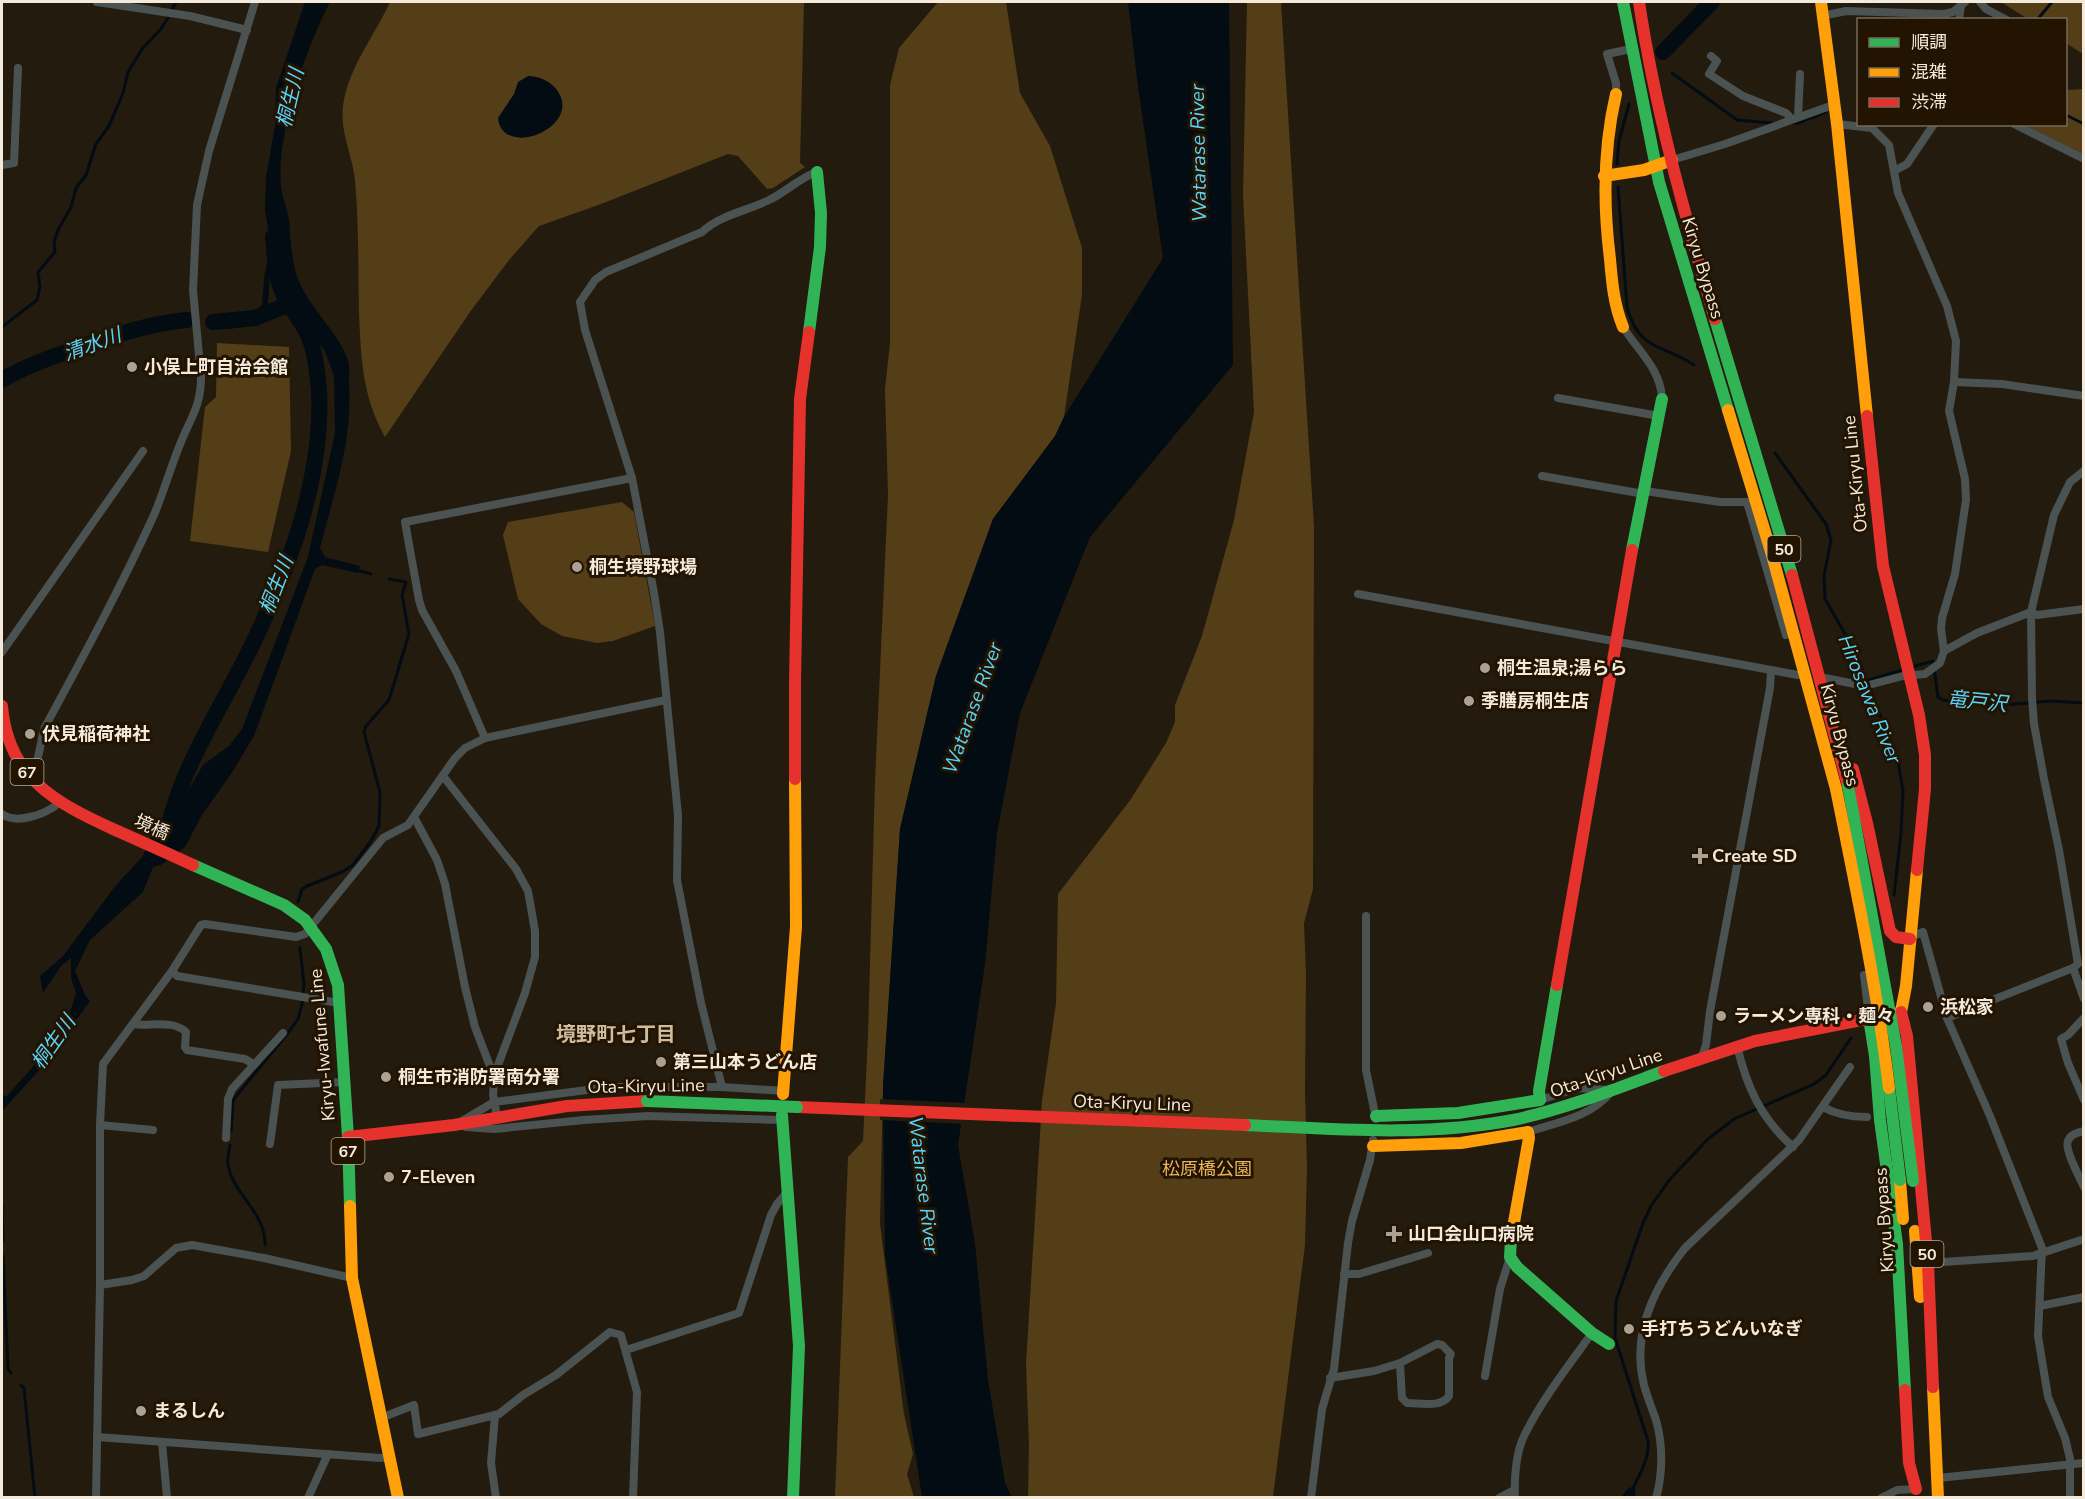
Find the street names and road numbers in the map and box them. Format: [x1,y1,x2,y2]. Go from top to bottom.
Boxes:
street label: Kiryu Bypass [1676,214,1730,322]
street label: Ota-Kiryu Line [1837,414,1873,534]
road number: 50 [1768,536,1800,562]
street label: Kiryu Bypass [1815,681,1865,789]
road number: 67 [10,759,44,785]
street label: 境橋 [131,809,173,845]
street label: Kiryu-Iwafune Line [303,968,341,1122]
street label: Ota-Kiryu Line [1547,1043,1665,1103]
street label: Ota-Kiryu Line [587,1073,705,1099]
street label: Ota-Kiryu Line [1073,1089,1191,1117]
road number: 67 [332,1138,364,1164]
street label: Kiryu Bypass [1868,1167,1900,1273]
road number: 50 [1910,1241,1944,1267]

